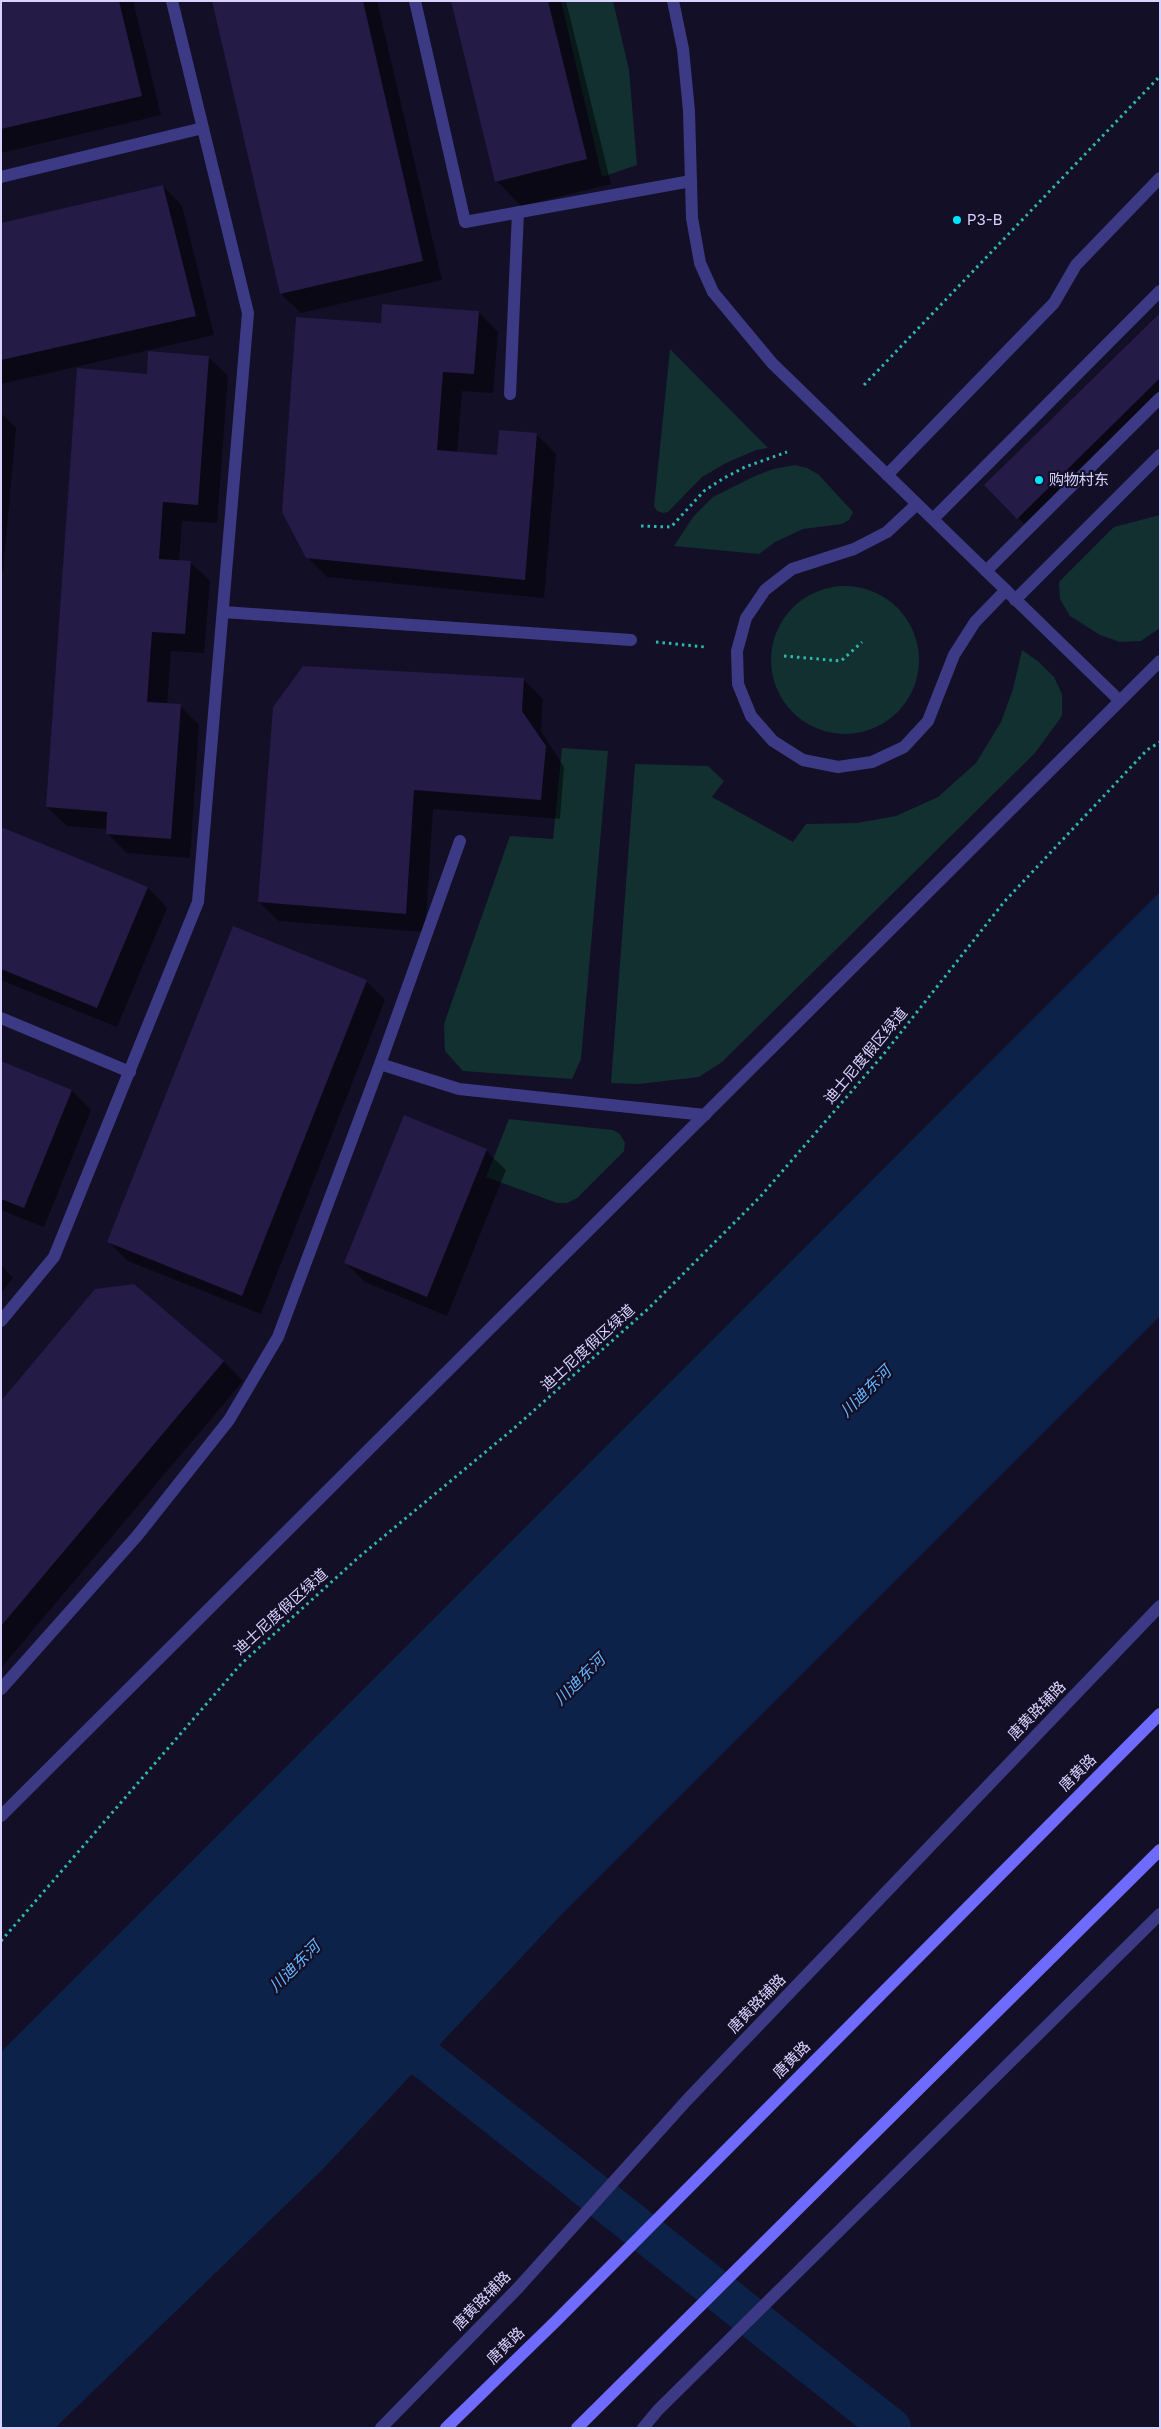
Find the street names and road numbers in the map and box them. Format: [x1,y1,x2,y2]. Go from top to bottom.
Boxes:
street label: 迪士尼度假区绿道 [821,1004,911,1108]
street label: 迪士尼度假区绿道 [537,1301,639,1395]
street label: 迪士尼度假区绿道 [230,1565,332,1659]
street label: 唐黄路辅路 [1004,1678,1070,1744]
street label: 唐黄路 [1056,1751,1100,1795]
street label: 唐黄路辅路 [724,1971,790,2037]
street label: 唐黄路 [770,2038,814,2082]
street label: 唐黄路辅路 [449,2268,515,2334]
street label: 唐黄路 [484,2324,528,2368]

